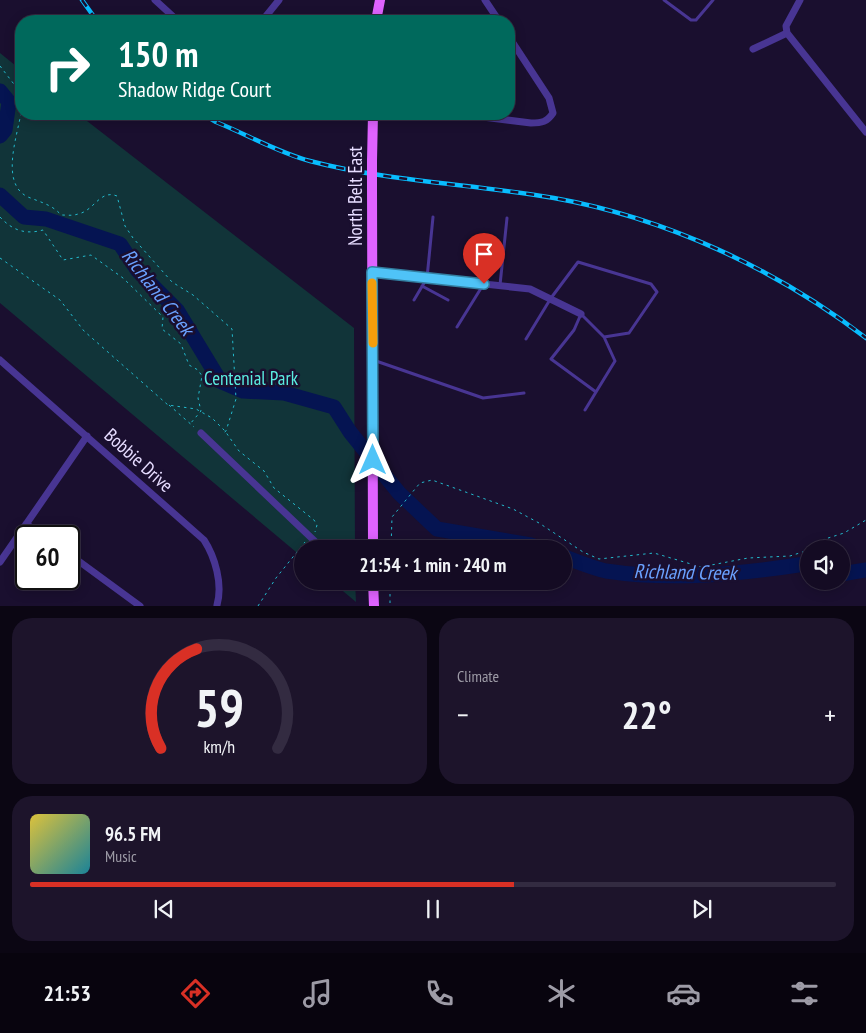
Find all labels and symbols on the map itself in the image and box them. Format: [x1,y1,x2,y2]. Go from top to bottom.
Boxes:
street label: North Belt East [343,145,367,246]
pin [463,233,505,284]
water label: Richland Creek [116,244,201,342]
park label: Centenial Park [204,366,299,390]
street label: Bobbie Drive [100,423,178,497]
position arrow [346,433,398,485]
speed limit sign: 60 [15,525,80,590]
water label: Richland Creek [633,558,739,586]

